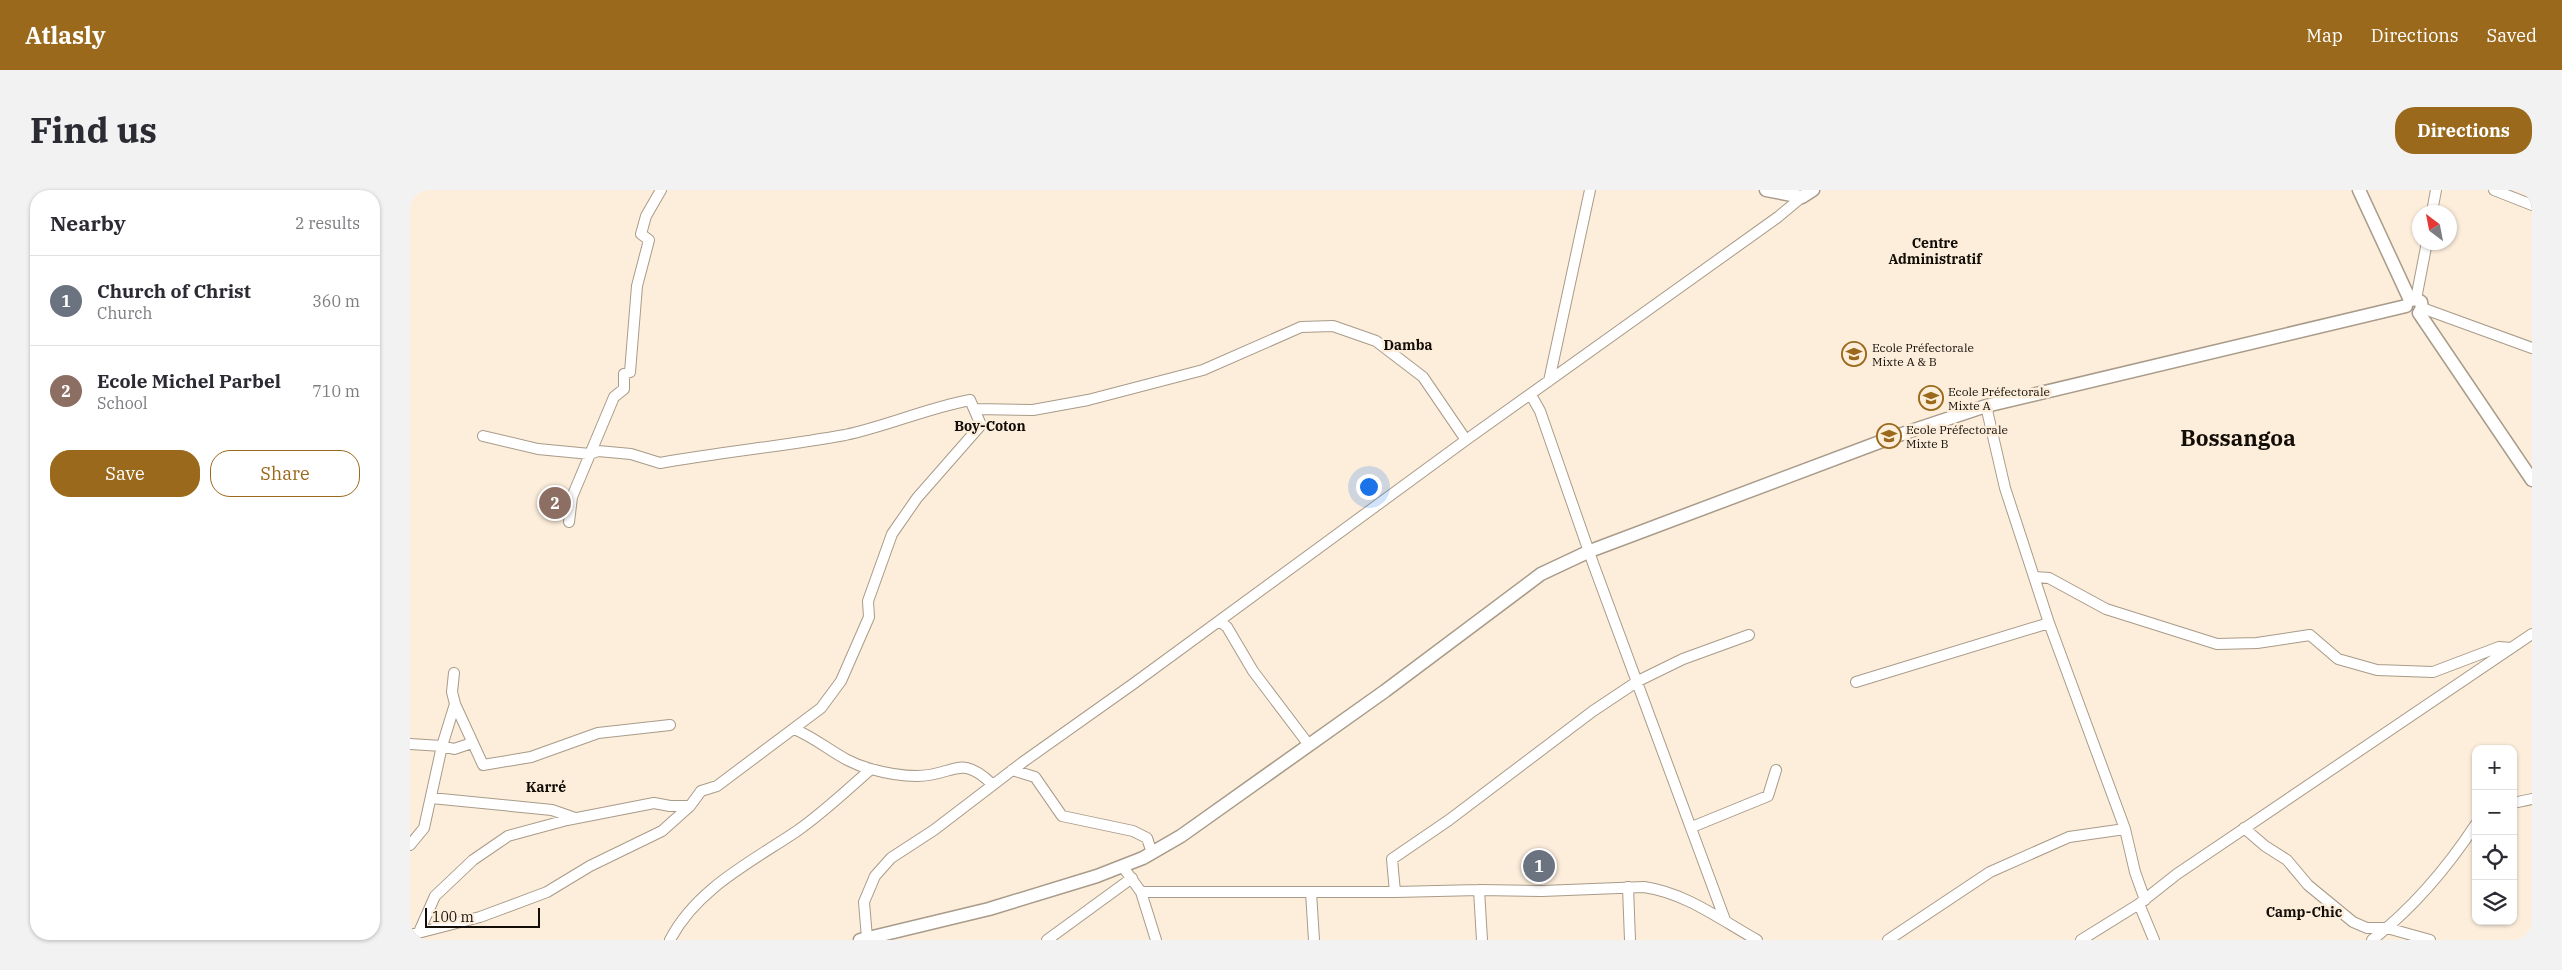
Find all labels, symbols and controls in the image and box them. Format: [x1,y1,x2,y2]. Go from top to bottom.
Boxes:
text: Atlasly [25,19,106,51]
text: Map [2306,24,2343,47]
text: Directions [2371,24,2459,47]
text: Saved [2487,24,2537,47]
text: Find us [30,107,157,153]
button: Directions [2395,107,2532,154]
north arrow [2412,205,2457,250]
text: Nearby [50,209,126,237]
text: 2 results [295,213,360,233]
district label: Centre Administratif [1888,234,1983,268]
text: Church of Christ [97,279,251,303]
text: 1 [61,291,71,311]
text: 360 m [312,291,360,311]
text: Church [97,303,153,323]
district label: Damba [1383,336,1433,354]
place label: Ecole Préfectorale Mixte A & B [1872,340,1974,369]
school or university icon: Ecole Préfectorale Mixte A & B [1841,341,1867,367]
text: Ecole Michel Parbel [97,369,281,393]
text: 2 [61,381,71,401]
text: 710 m [312,381,360,401]
place label: Ecole Préfectorale Mixte A [1948,384,2050,413]
school or university icon: Ecole Préfectorale Mixte A [1918,385,1944,411]
text: School [97,393,148,413]
district label: Boy-Coton [954,417,1026,435]
place label: Ecole Préfectorale Mixte B [1906,422,2008,451]
school or university icon: Ecole Préfectorale Mixte B [1876,423,1902,449]
district label: Bossangoa [2180,423,2296,452]
button: Save [50,450,200,497]
button: Share [210,450,360,497]
your location [1356,474,1382,500]
pin: 2 [539,484,571,522]
map controls [2472,745,2517,925]
button: + [2472,745,2517,790]
district label: Karré [526,778,566,796]
button: − [2472,790,2517,835]
button: locate [2472,835,2517,880]
pin: 1 [1523,847,1555,885]
button: layers [2472,880,2517,925]
district label: Camp-Chic [2266,903,2343,921]
scale bar [425,905,540,928]
text: 100 m [432,908,474,926]

